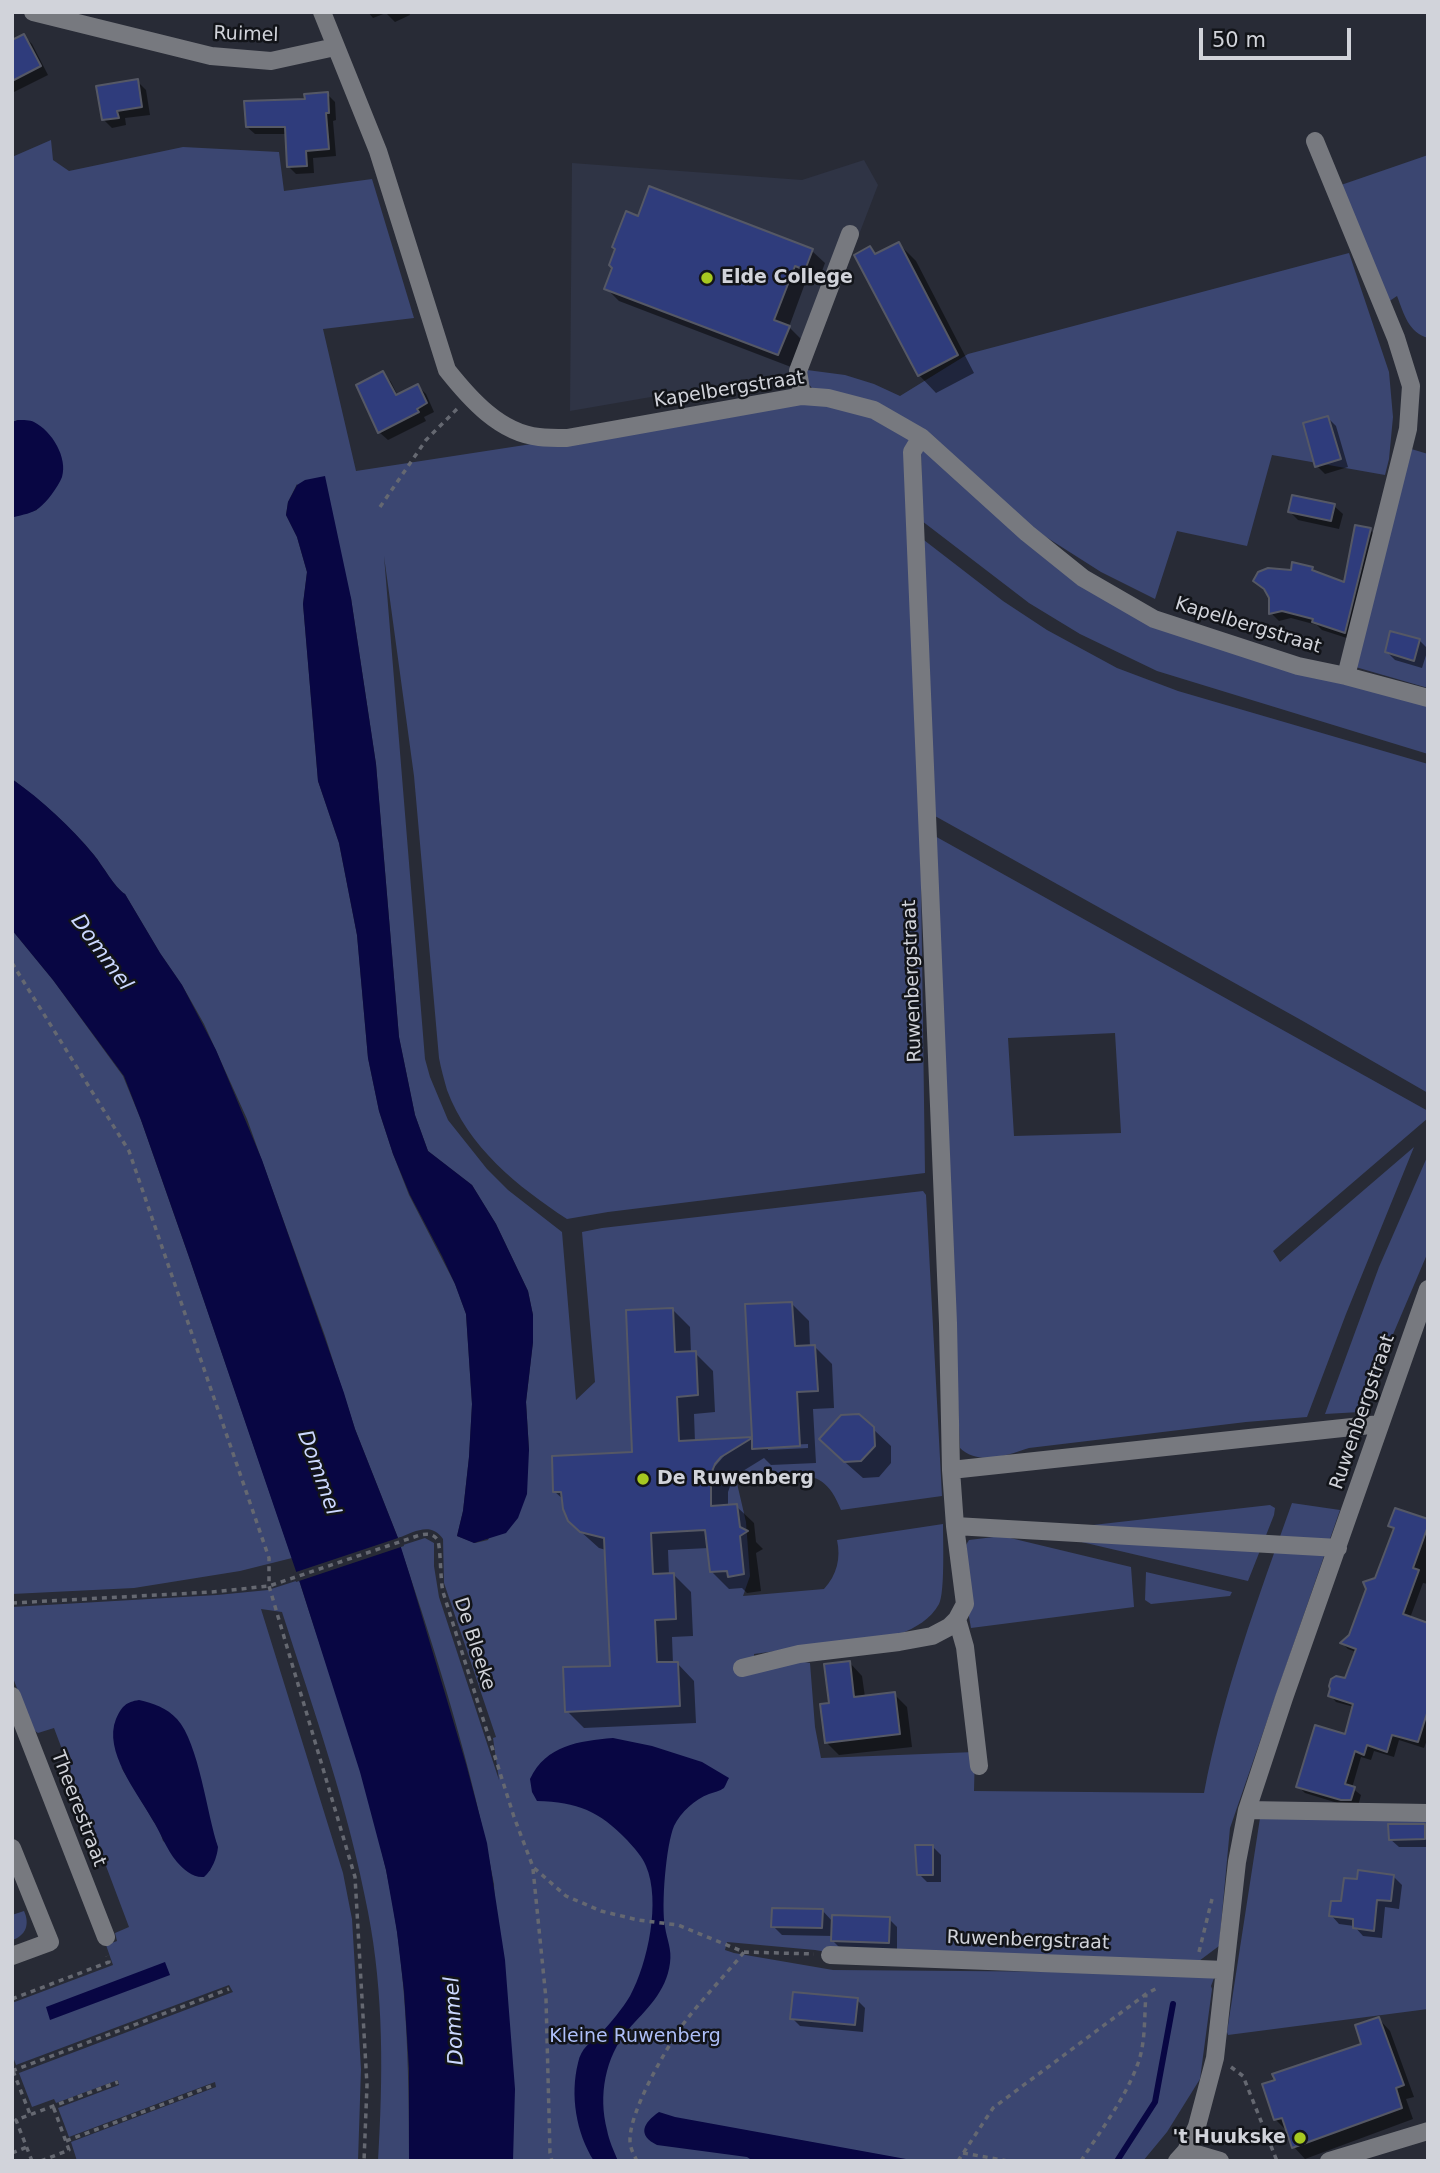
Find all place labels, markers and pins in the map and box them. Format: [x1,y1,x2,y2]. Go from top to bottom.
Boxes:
place label: Elde College [721,267,853,289]
marker: Elde College [699,270,715,286]
place label: De Ruwenberg [657,1468,814,1490]
marker: De Ruwenberg [635,1471,651,1487]
place label: 't Huukske [1173,2127,1286,2149]
marker: 't Huukske [1292,2130,1308,2146]

